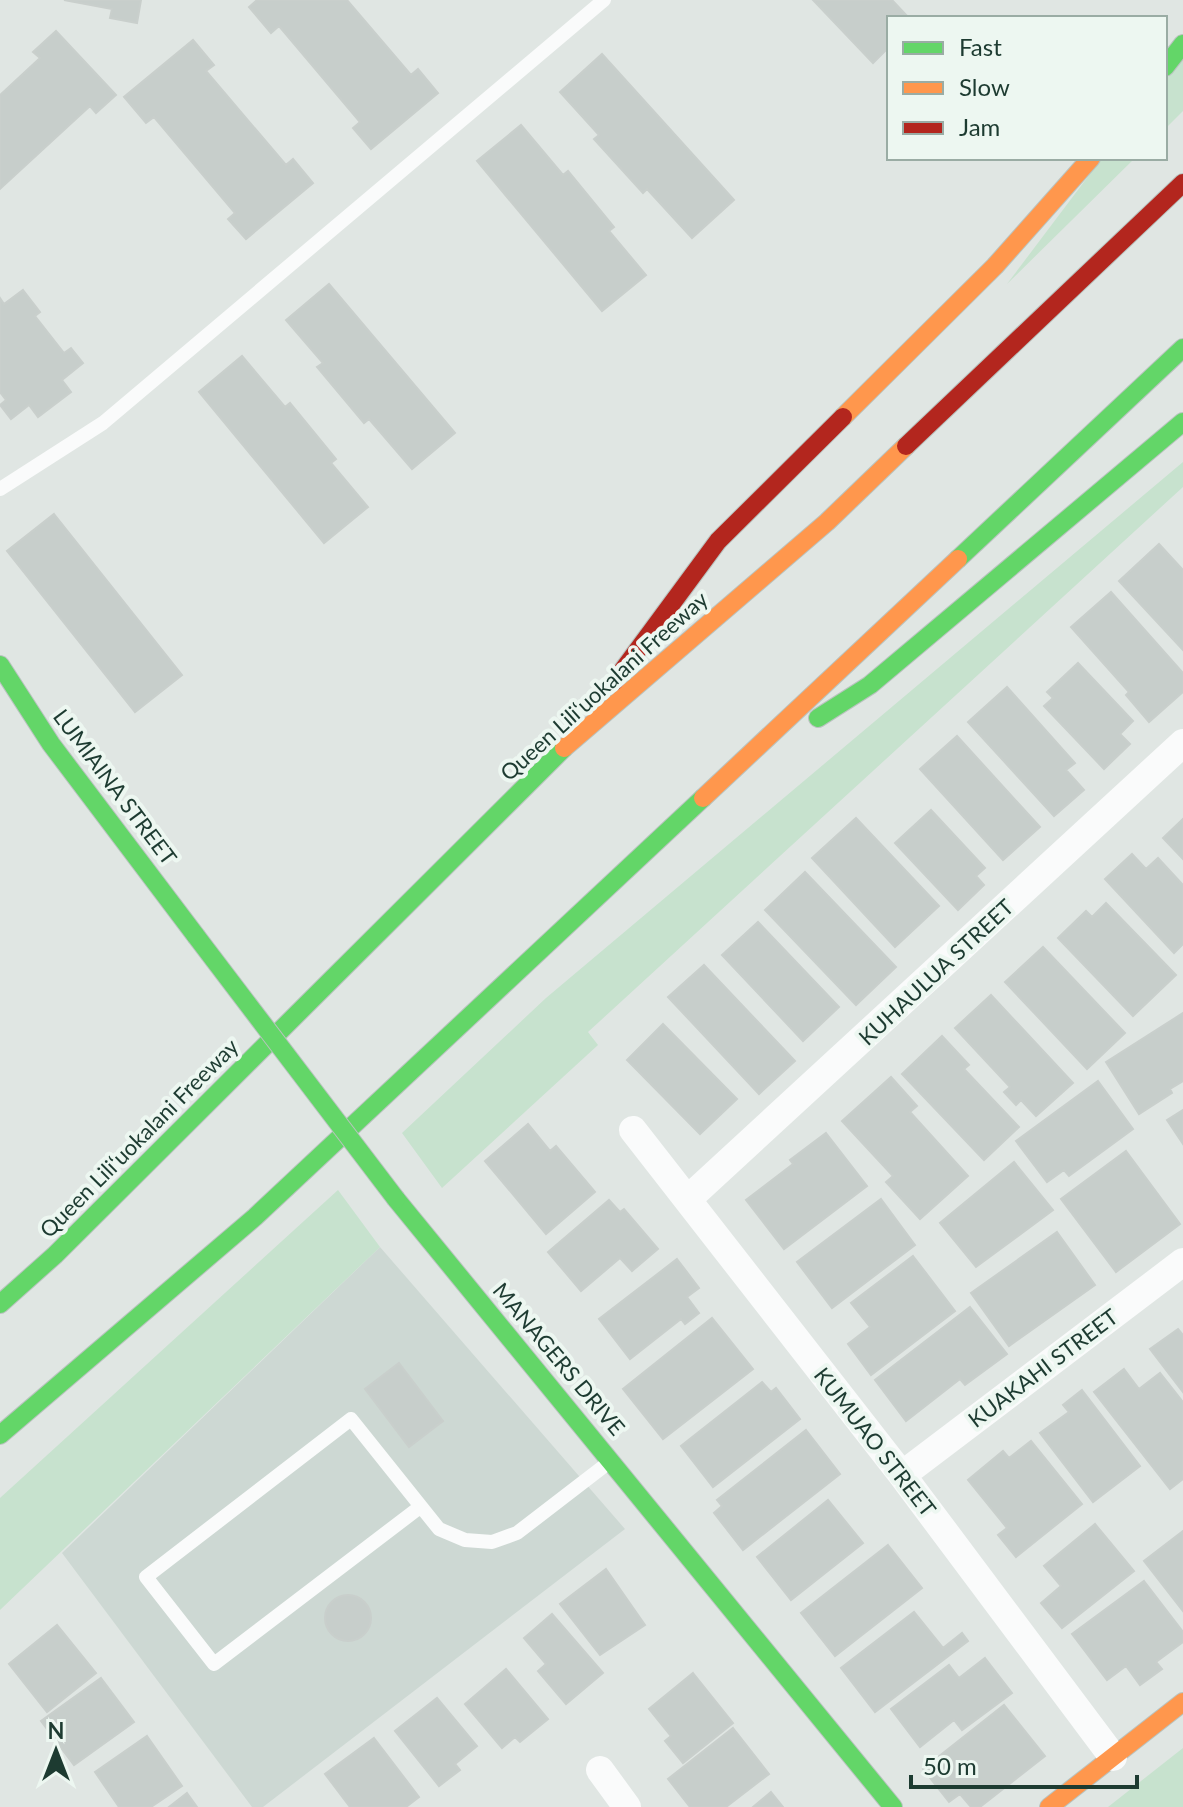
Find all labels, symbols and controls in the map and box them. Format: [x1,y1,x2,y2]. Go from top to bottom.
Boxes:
legend [887,16,1167,160]
text: Fast [959,32,1002,61]
text: Slow [959,72,1010,101]
text: Jam [959,112,1000,141]
street label: Queen Liliʻuokalani Freeway [494,585,714,786]
street label: LUMIAINA STREET [48,703,183,870]
street label: KUHAULUA STREET [853,893,1019,1050]
street label: Queen Liliʻuokalani Freeway [34,1032,244,1243]
street label: MANAGERS DRIVE [488,1277,631,1441]
street label: KUAKAHI STREET [963,1303,1123,1433]
street label: KUMUAO STREET [809,1362,942,1522]
north arrow [16,1711,96,1791]
text: N [48,1717,64,1744]
scale bar [911,1739,1137,1789]
text: 50 m [923,1751,977,1780]

